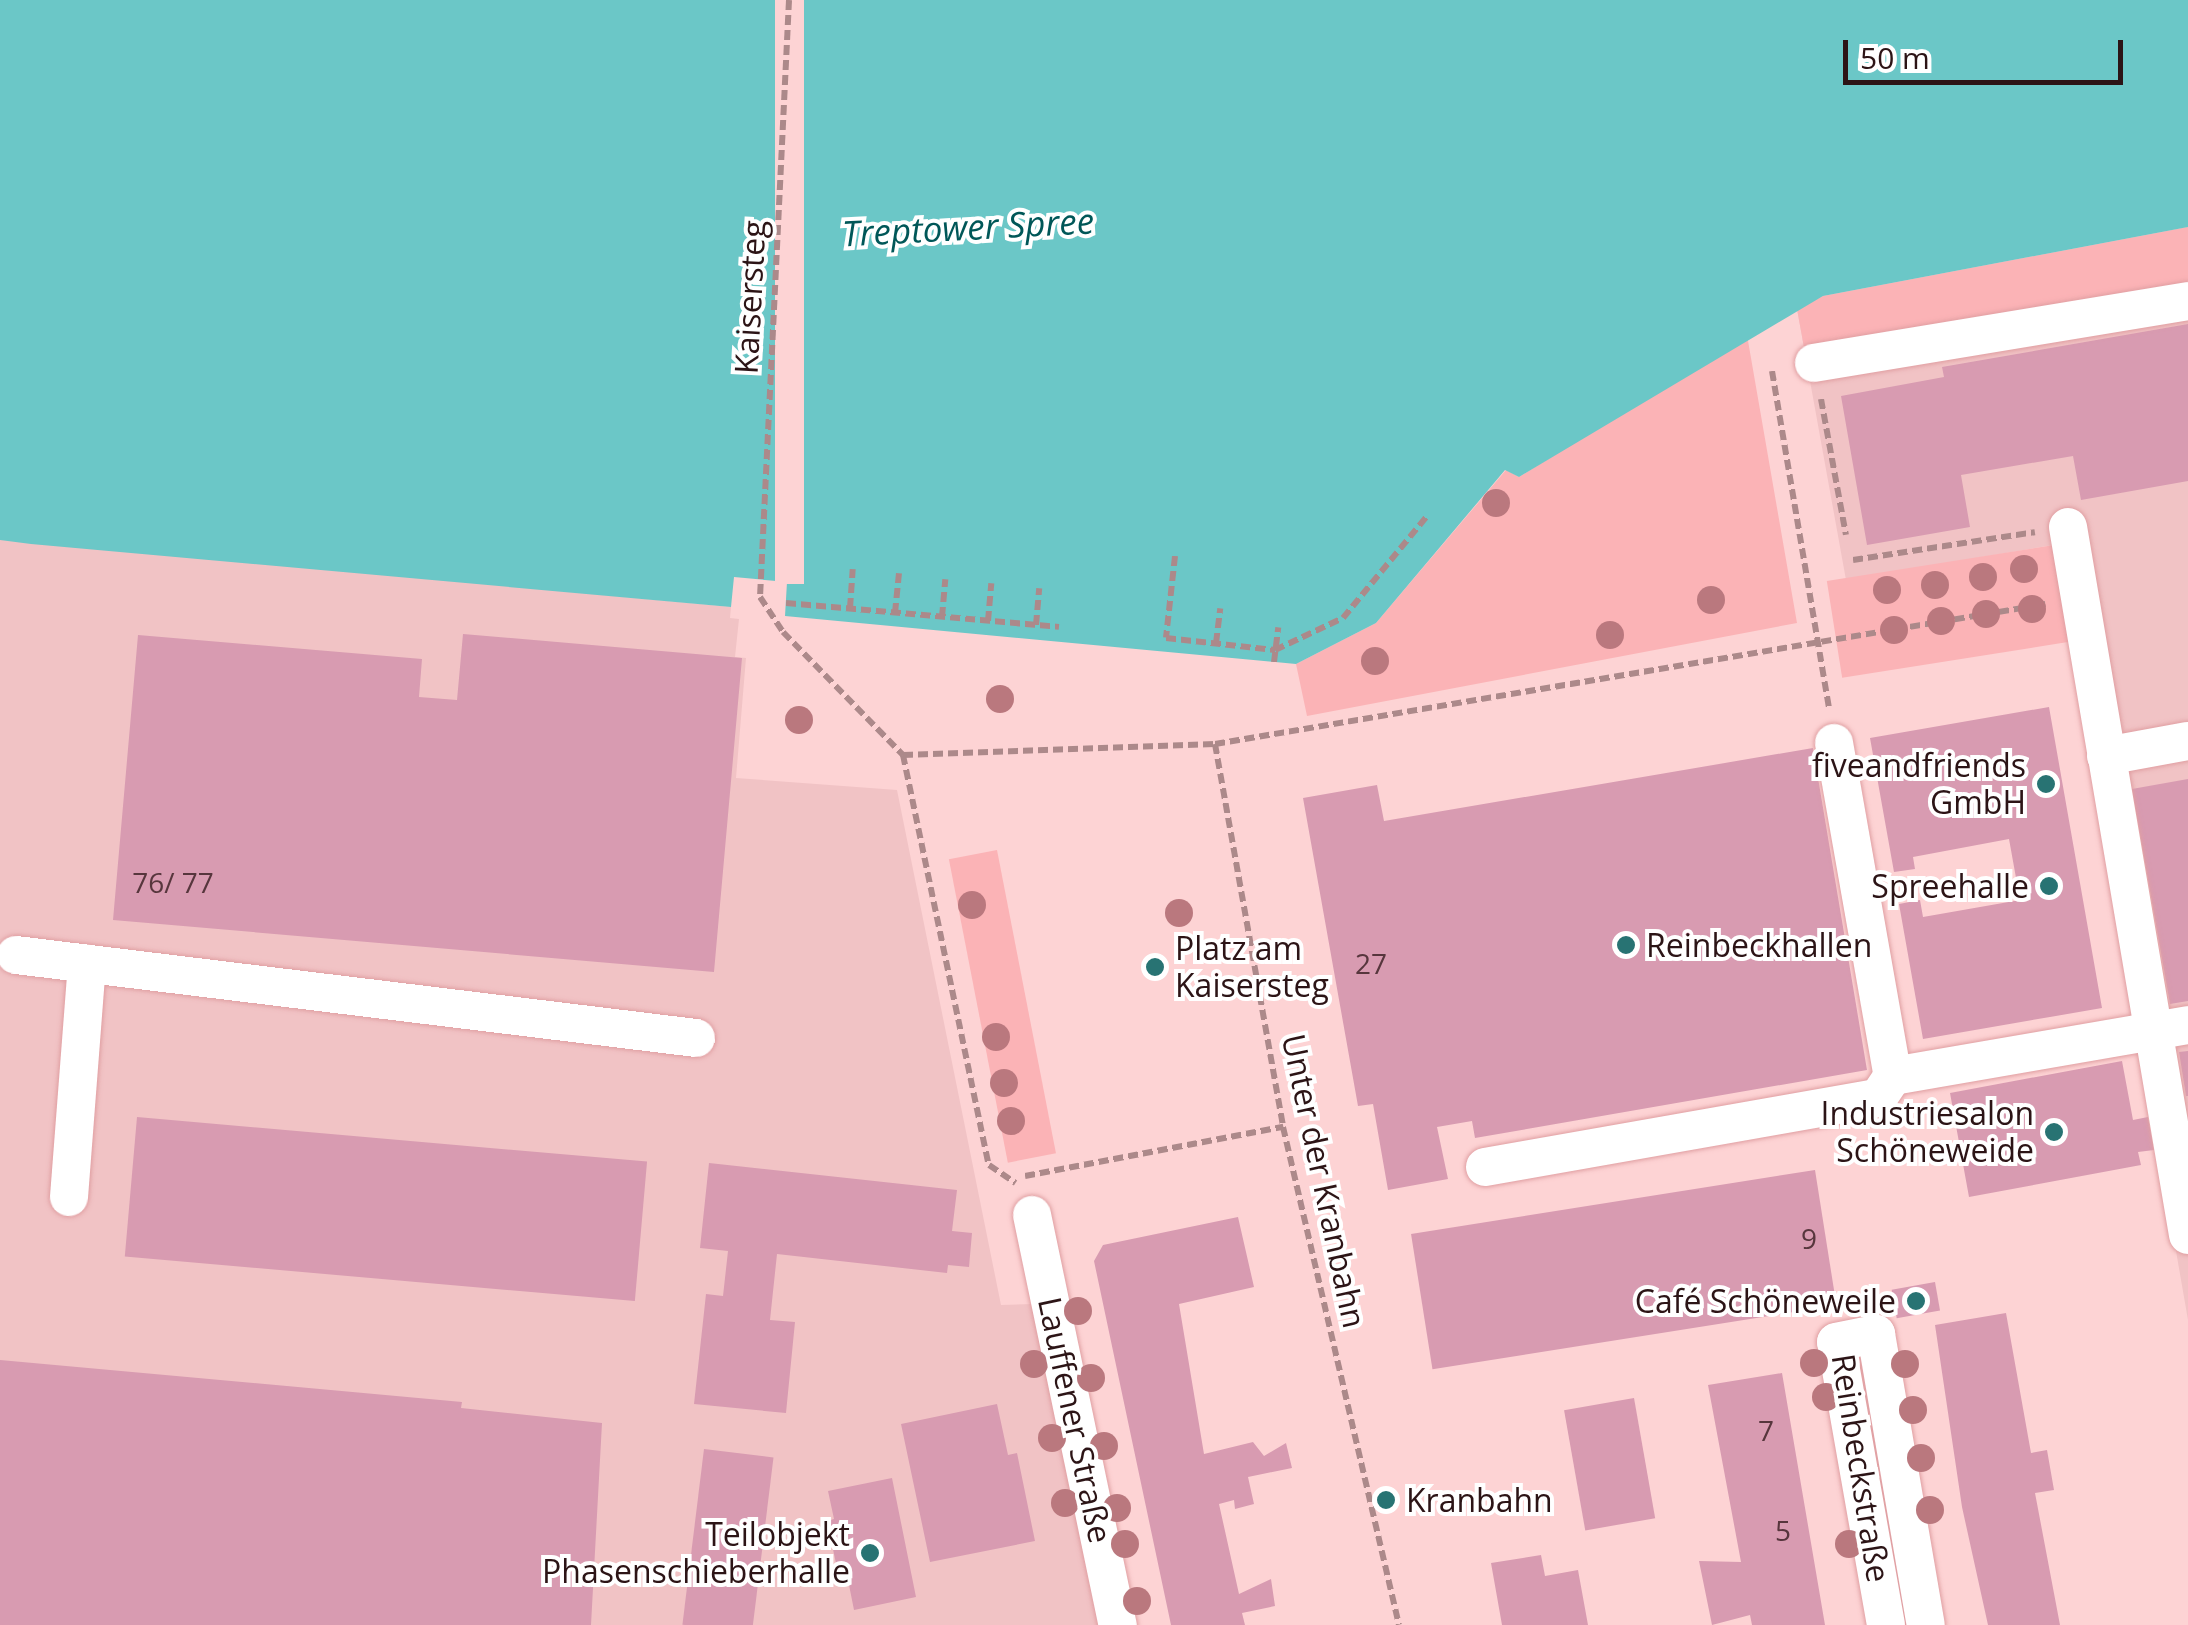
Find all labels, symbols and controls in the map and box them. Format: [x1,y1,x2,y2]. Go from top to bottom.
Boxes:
scale bar [1848,20,2128,82]
text: 50 m [1860,37,1930,78]
water label: Treptower Spree [841,199,1095,255]
street label: Kaisersteg [727,219,773,375]
place label: fiveandfriends GmbH [1812,747,2026,822]
marker: fiveandfriends GmbH [2035,773,2057,795]
house number: 76/ 77 [132,865,214,899]
place label: Spreehalle [1871,867,2029,905]
marker: Spreehalle [2038,875,2060,897]
place label: Reinbeckhallen [1646,926,1872,964]
place label: Platz am Kaisersteg [1175,930,1329,1005]
marker: Reinbeckhallen [1615,934,1637,956]
house number: 27 [1355,946,1387,980]
marker: Platz am Kaisersteg [1144,956,1166,978]
street label: Unter der Kranbahn [1274,1031,1374,1331]
place label: Industriesalon Schöneweide [1820,1095,2034,1170]
marker: Industriesalon Schöneweide [2043,1121,2065,1143]
house number: 9 [1801,1221,1817,1255]
place label: Café Schöneweile [1635,1282,1896,1320]
marker: Café Schöneweile [1905,1290,1927,1312]
street label: Lauffener Straße [1030,1294,1120,1546]
street label: Reinbeckstraße [1824,1351,1898,1585]
house number: 7 [1758,1413,1774,1447]
place label: Kranbahn [1406,1481,1553,1519]
marker: Kranbahn [1375,1489,1397,1511]
house number: 5 [1775,1513,1791,1547]
place label: Teilobjekt Phasenschieberhalle [542,1516,850,1591]
marker: Teilobjekt Phasenschieberhalle [859,1542,881,1564]

